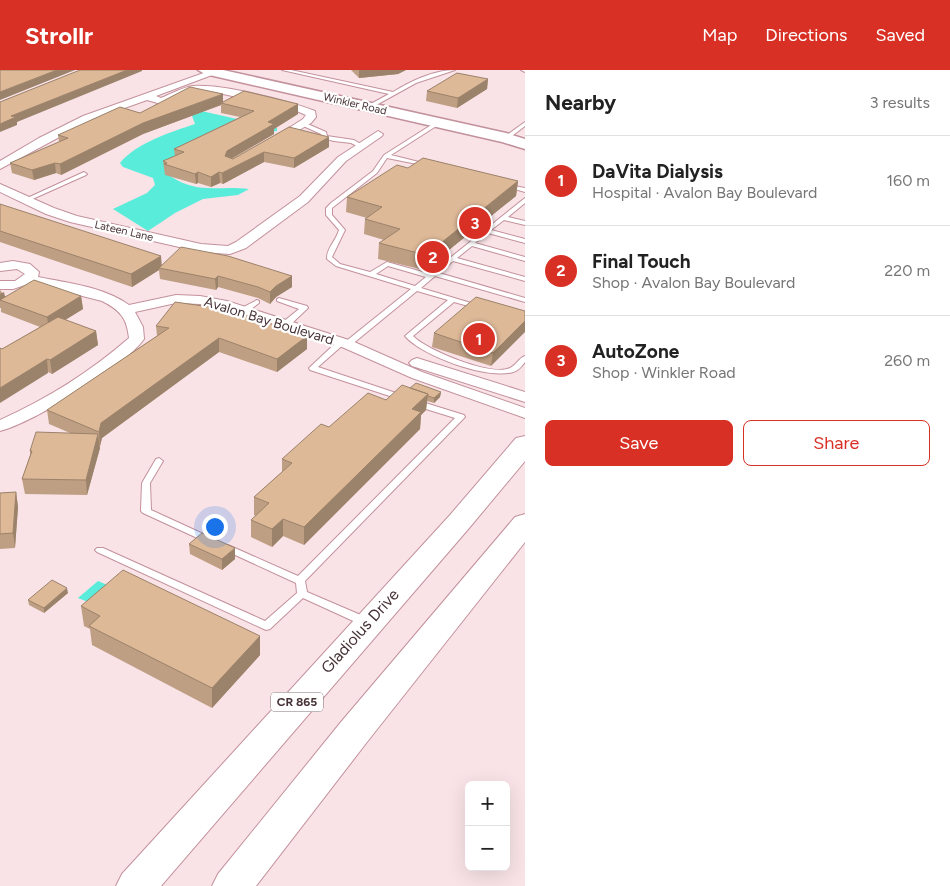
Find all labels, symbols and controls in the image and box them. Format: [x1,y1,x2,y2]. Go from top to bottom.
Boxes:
text: Strollr [25,21,93,50]
text: Map [702,24,737,46]
text: Directions [765,24,847,46]
text: Saved [875,24,925,46]
street label: Winkler Road [322,90,388,118]
text: Nearby [545,90,616,115]
text: 3 results [870,93,930,112]
text: DaVita Dialysis [592,160,723,183]
text: 1 [558,171,564,190]
text: 160 m [887,171,930,190]
text: Hospital · Avalon Bay Boulevard [592,183,817,202]
pin: 3 [459,204,491,242]
street label: Lateen Lane [93,218,155,244]
pin: 2 [417,238,449,276]
text: Final Touch [592,250,691,273]
text: 2 [556,261,566,280]
text: 220 m [884,261,930,280]
text: Shop · Avalon Bay Boulevard [592,273,795,292]
street label: Avalon Bay Boulevard [202,293,336,349]
pin: 1 [463,320,495,358]
text: AutoZone [592,340,679,363]
text: 3 [557,351,565,370]
text: 260 m [884,351,930,370]
text: Shop · Winkler Road [592,363,736,382]
button: Save [545,420,733,466]
button: Share [743,420,930,466]
your location [202,514,228,540]
street label: Gladiolus Drive [317,585,403,677]
road number: CR 865 [271,692,323,712]
map controls [465,781,510,871]
button: + [465,781,510,826]
button: − [465,826,510,871]

